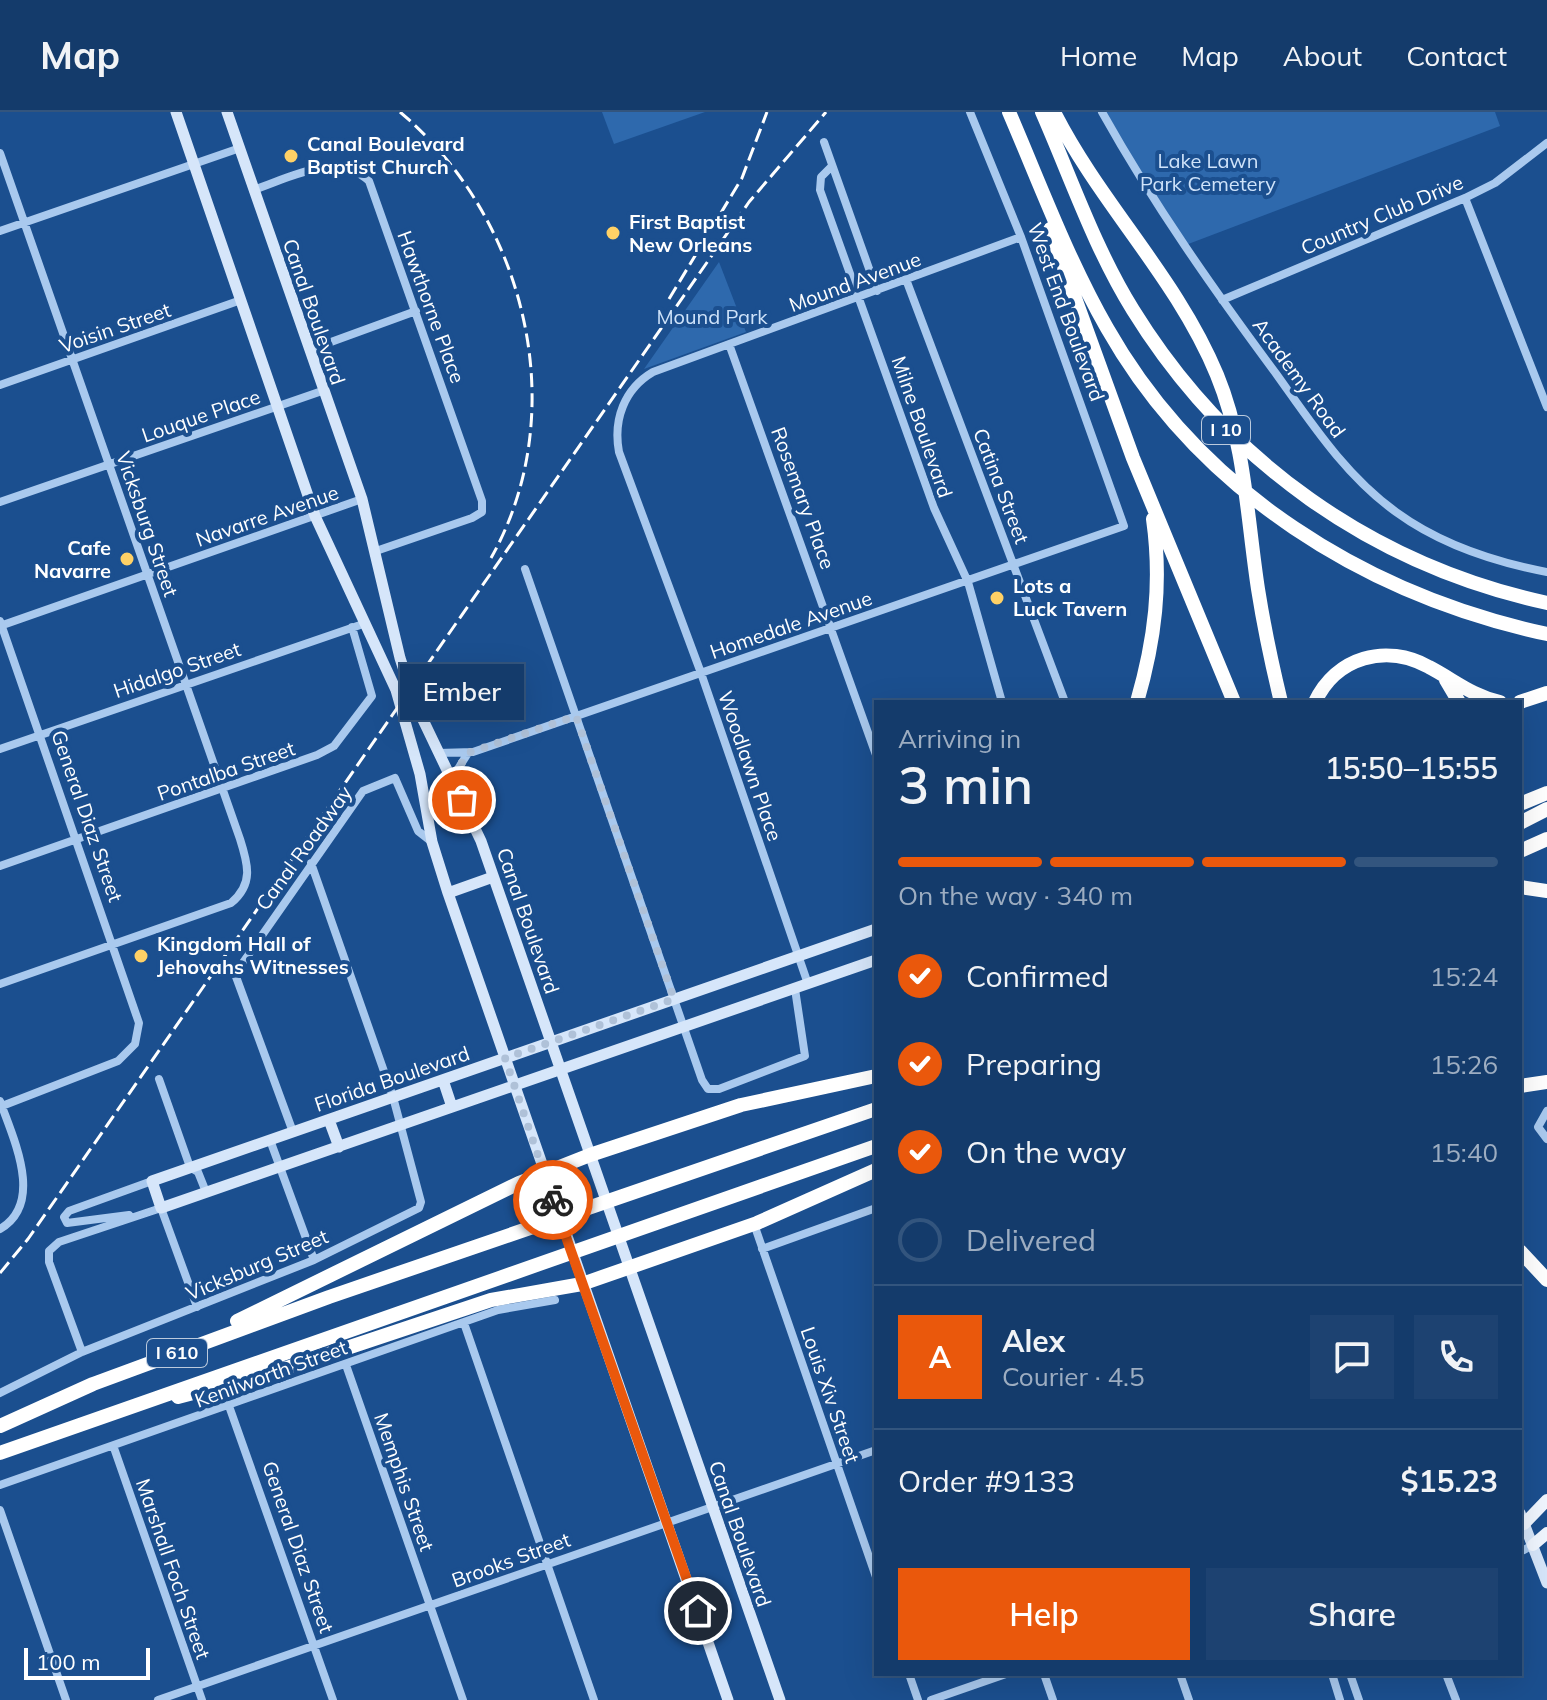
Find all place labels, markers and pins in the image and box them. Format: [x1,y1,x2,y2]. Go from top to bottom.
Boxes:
place label: Canal Boulevard Baptist Church [307,131,465,179]
marker: Canal Boulevard Baptist Church [282,147,300,165]
place label: First Baptist New Orleans [629,209,752,257]
marker: First Baptist New Orleans [604,224,622,242]
place label: Cafe Navarre [34,535,111,583]
marker: Cafe Navarre [118,550,136,568]
place label: Lots a Luck Tavern [1013,573,1127,621]
marker: Lots a Luck Tavern [988,589,1006,607]
callout: Ember [400,664,524,720]
pin [428,766,496,834]
place label: Kingdom Hall of Jehovahs Witnesses [157,931,349,979]
marker: Kingdom Hall of Jehovahs Witnesses [132,947,150,965]
pin [664,1577,732,1645]

